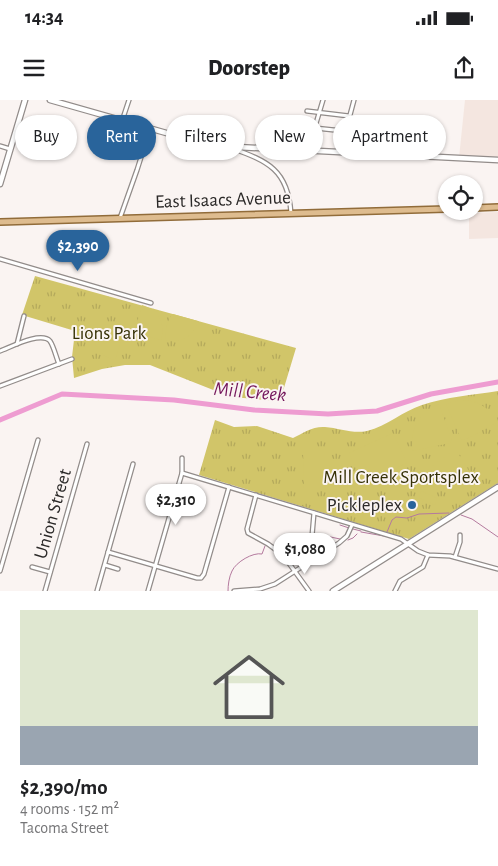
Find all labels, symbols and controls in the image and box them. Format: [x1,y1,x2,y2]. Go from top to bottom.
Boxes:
text: 14:34 [25,8,64,27]
icon: menu [20,54,48,82]
icon: share [450,54,478,82]
text: Doorstep [208,57,290,79]
chip: Buy [15,115,77,160]
chip: Rent [87,115,156,160]
chip: Filters [166,115,245,160]
chip: New [255,115,323,160]
chip: Apartment [333,115,446,160]
map controls [438,175,483,220]
button: locate [438,175,483,220]
street label: East Isaacs Avenue [155,188,291,212]
pin: $2,390 [37,230,119,272]
text: $2,390 [57,238,99,254]
park label: Lions Park [72,324,147,343]
water label: Mill Creek [213,379,287,405]
street label: Union Street [31,467,75,561]
park label: Mill Creek Sportsplex [323,468,479,487]
pin: $2,310 [135,484,217,526]
text: $2,310 [156,492,196,508]
place label: Pickleplex [327,496,402,515]
marker: Pickleplex [406,499,418,511]
pin: $1,080 [264,532,346,575]
text: $1,080 [284,541,326,557]
icon: home [204,642,294,732]
text: $2,390/mo [20,777,108,798]
text: 4 rooms · 152 m² [20,801,119,817]
text: Tacoma Street [20,820,109,836]

